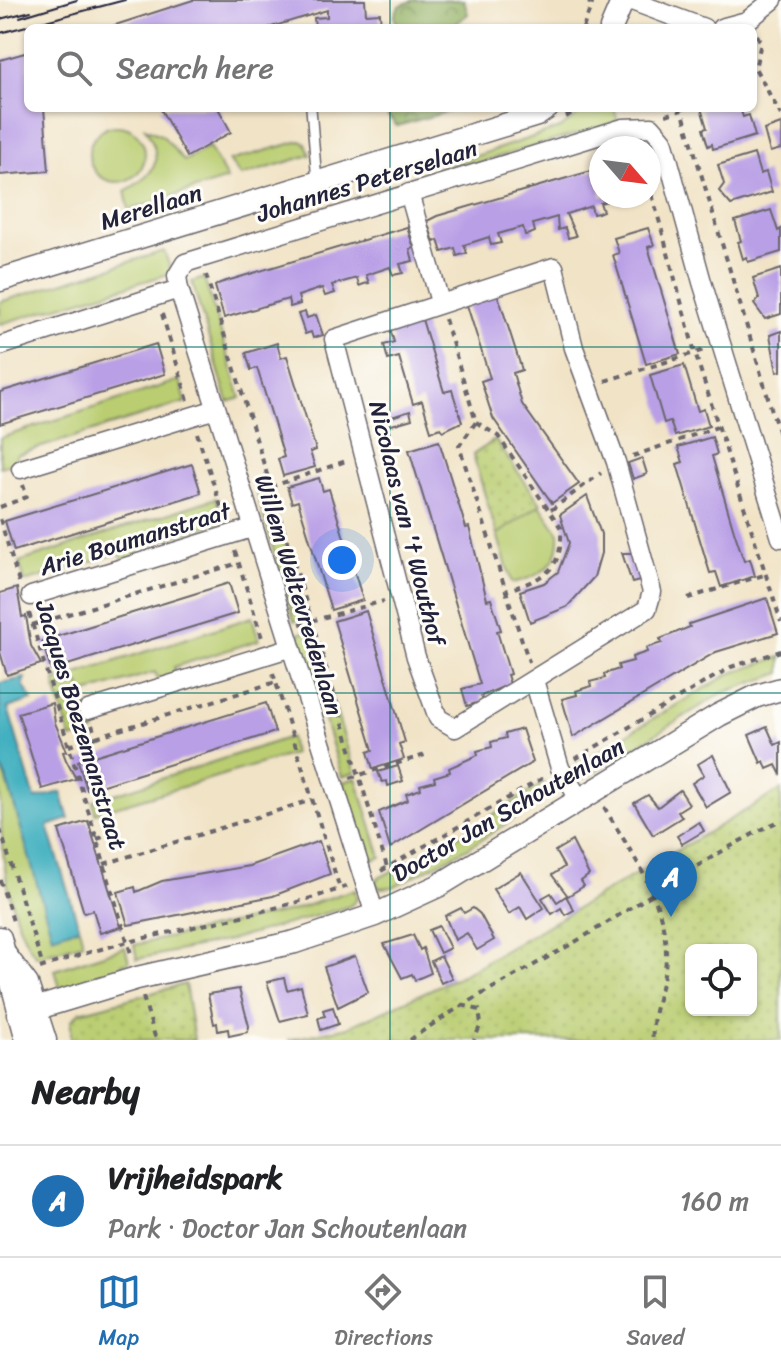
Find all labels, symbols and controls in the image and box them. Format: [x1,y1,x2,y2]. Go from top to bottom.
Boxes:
search box [24,24,757,112]
text: Search here [116,41,274,95]
icon: search [52,46,96,90]
street label: Johannes Peterselaan [250,127,483,235]
north arrow [589,136,661,208]
street label: Merellaan [95,172,207,242]
street label: Nicolaas van 't Wouthof [356,396,458,652]
street label: Willem Weltevredenlaan [242,469,356,721]
street label: Arie Boumanstraat [33,490,237,588]
your location [322,540,362,580]
street label: Jacques Boezemanstraat [23,594,139,855]
street label: Doctor Jan Schoutenlaan [383,726,633,894]
pin: A [645,851,697,917]
map controls [685,944,757,1016]
button: locate [685,944,757,1016]
text: Nearby [32,1062,140,1122]
text: Vrijheidspark [108,1151,283,1205]
text: A [49,1178,67,1224]
text: 160 m [680,1178,749,1224]
text: Park · Doctor Jan Schoutenlaan [108,1205,467,1251]
tab: Map [97,1270,141,1357]
tab: Directions [334,1270,433,1357]
tab: Saved [626,1270,684,1357]

